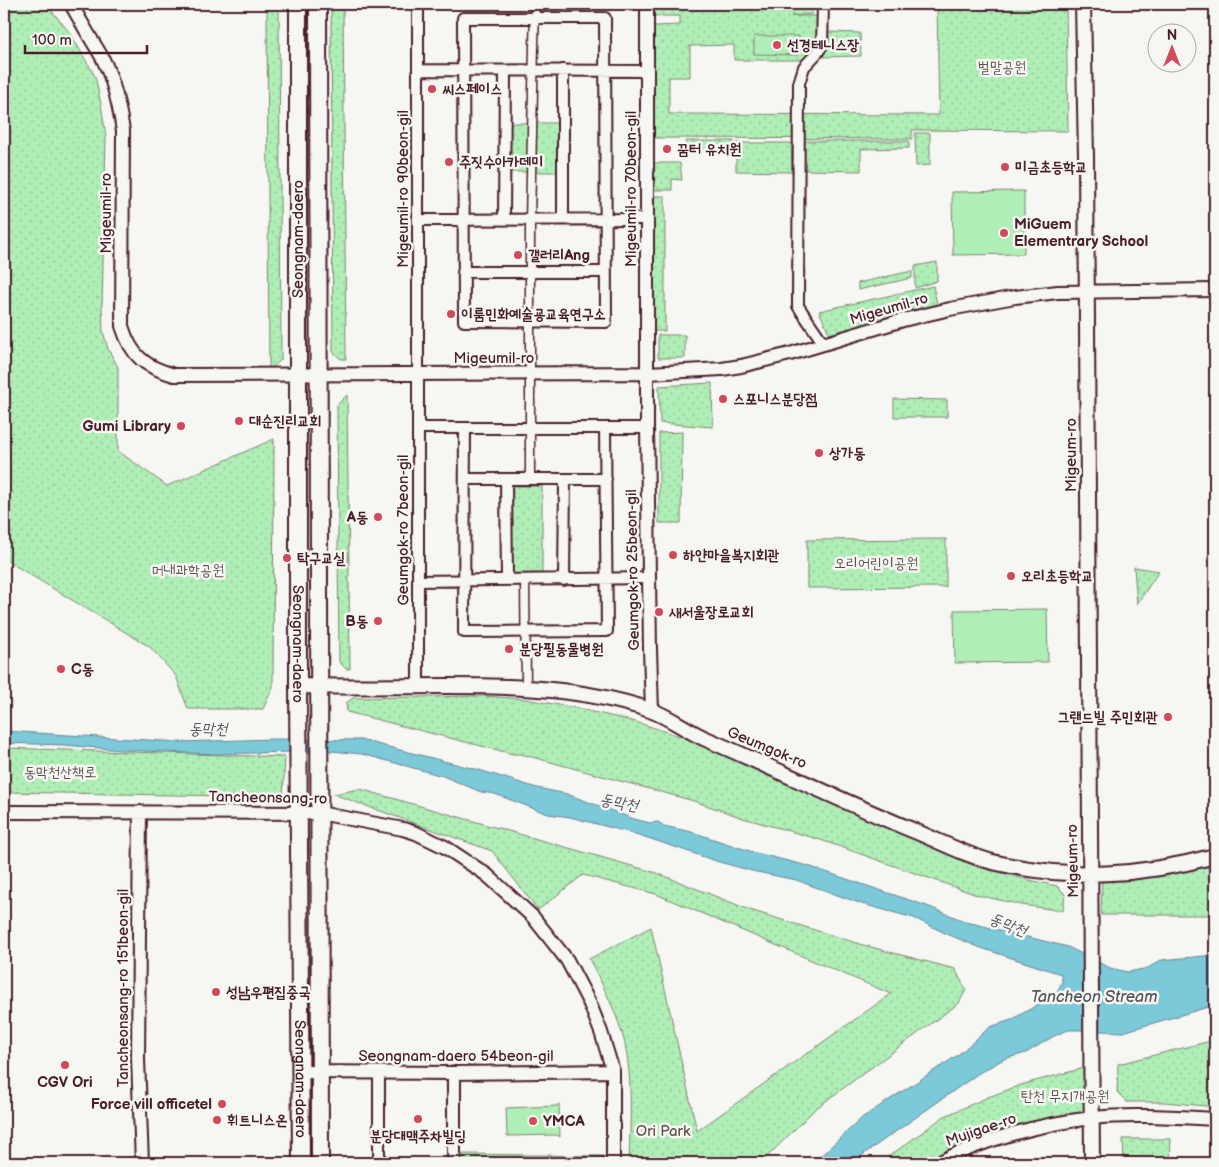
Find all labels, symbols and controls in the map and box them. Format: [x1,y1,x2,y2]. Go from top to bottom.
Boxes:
scale bar [25,22,148,54]
north arrow [1146,22,1196,72]
text: N [1167,27,1177,44]
text: 100 m [32,31,72,50]
place label: 선경테니스장 [787,36,859,55]
marker: 선경테니스장 [771,39,783,51]
park label: 벌말공원 [978,58,1026,77]
place label: 씨스페이스 [442,80,502,99]
marker: 씨스페이스 [426,83,438,95]
street label: Migeumil-ro 90beon-gil [394,110,413,268]
street label: Migeumil-ro 70beon-gil [622,111,641,267]
place label: 꿈터 유치원 [677,140,741,159]
marker: 꿈터 유치원 [661,143,673,155]
place label: 주짓수아카데미 [459,153,544,172]
marker: 주짓수아카데미 [443,156,455,168]
place label: 미금초등학교 [1015,158,1087,177]
marker: 미금초등학교 [999,161,1011,173]
street label: Migeumil-ro [97,173,116,253]
street label: Seongnam-daero [289,180,308,298]
place label: MiGuem Elementrary School [1014,215,1148,251]
marker: MiGuem Elementrary School [998,227,1010,239]
place label: 갤러리Ang [528,246,590,265]
marker: 갤러리Ang [512,249,524,261]
street label: Migeumil-ro [848,289,930,329]
place label: 이룸민화예술굥교육연구소 [461,305,606,324]
marker: 이룸민화예술굥교육연구소 [445,308,457,320]
street label: Migeumil-ro [454,349,534,368]
place label: 스포니스분당점 [733,390,818,409]
marker: 스포니스분당점 [717,393,729,405]
place label: 대순진리교회 [249,412,321,431]
marker: 대순진리교회 [233,415,245,427]
place label: Gumi Library [83,417,171,436]
street label: Migeum-ro [1062,418,1081,492]
marker: Gumi Library [175,420,187,432]
place label: 상가동 [829,444,865,463]
marker: 상가동 [813,447,825,459]
street label: Geumgok-ro 7beon-gil [394,455,413,605]
street label: Geumgok-ro 25beon-gil [622,489,644,651]
place label: A동 [346,508,368,527]
marker: A동 [372,511,384,523]
place label: 하얀마을복지회관 [683,546,780,565]
place label: 탁구교실 [297,549,346,568]
marker: 하얀마을복지회관 [667,549,679,561]
marker: 탁구교실 [281,552,293,564]
park label: 오리어린이공원 [834,554,918,573]
park label: 머내과학공원 [152,561,224,580]
place label: 오리초등학교 [1021,567,1093,586]
marker: 오리초등학교 [1005,570,1017,582]
street label: Seongnam-daero [289,585,308,703]
place label: 새서울장로교회 [668,603,754,622]
marker: 새서울장로교회 [653,606,665,618]
place label: B동 [345,612,368,631]
marker: B동 [372,615,384,627]
place label: 분당필동물병원 [519,640,604,659]
marker: 분당필동물병원 [503,643,515,655]
place label: C동 [71,660,94,679]
marker: C동 [55,663,67,675]
place label: 그랜드빌 주민회관 [1057,708,1158,727]
marker: 그랜드빌 주민회관 [1162,711,1174,723]
water label: 동막천 [189,720,229,739]
street label: Geumgok-ro [724,723,810,773]
park label: 동막천산책로 [24,763,96,782]
street label: Tancheonsang-ro [208,787,328,809]
water label: 동막천 [598,790,642,816]
street label: Migeum-ro [1063,824,1083,898]
street label: Tancheonsang-ro 151beon-gil [114,889,133,1087]
water label: 동막천 [987,909,1031,942]
place label: 성남우편집중국 [226,983,311,1002]
marker: 성남우편집중국 [210,986,222,998]
water label: Tancheon Stream [1031,988,1157,1007]
street label: Seongnam-daero [291,1020,310,1138]
street label: Seongnam-daero 54beon-gil [358,1047,554,1066]
marker: CGV Ori [59,1059,71,1071]
place label: CGV Ori [37,1073,93,1092]
park label: 탄천 무지개공원 [1021,1087,1109,1106]
place label: Force vill officetel [91,1095,212,1114]
marker: Force vill officetel [216,1098,228,1110]
street label: Mujigae-ro [943,1109,1019,1151]
place label: 휘트니스온 [227,1111,287,1130]
place label: YMCA [543,1112,585,1131]
marker: 분당대맥주차빌딩 [412,1113,424,1125]
marker: 휘트니스온 [211,1114,223,1126]
marker: YMCA [527,1115,539,1127]
park label: Ori Park [636,1122,691,1141]
place label: 분당대맥주차빌딩 [370,1127,466,1146]

